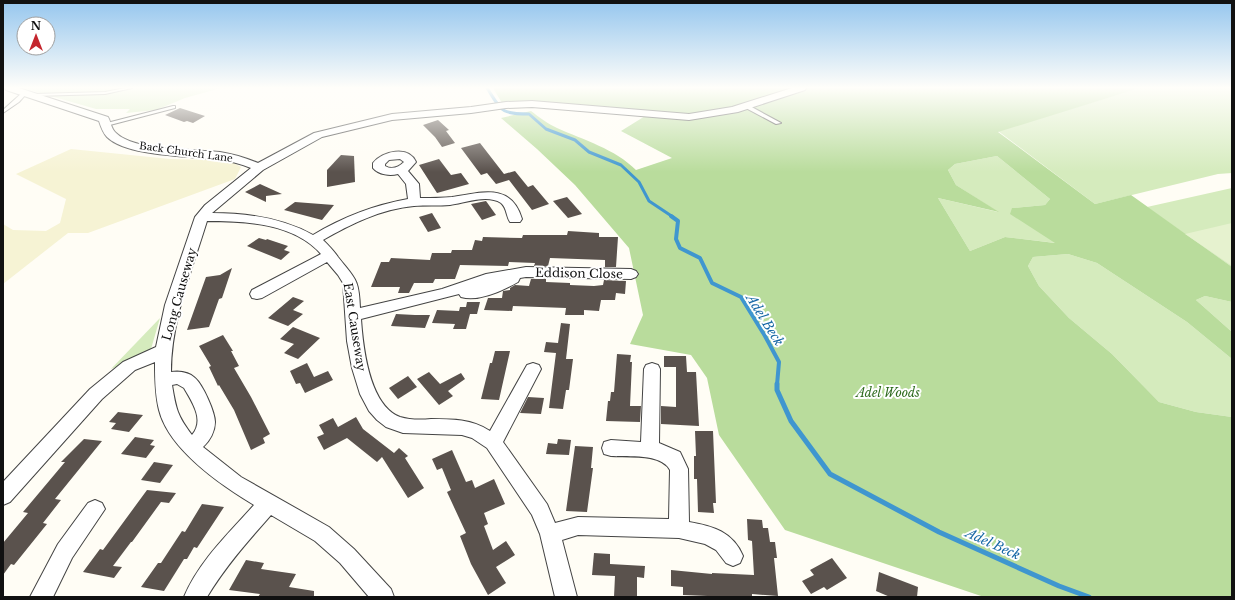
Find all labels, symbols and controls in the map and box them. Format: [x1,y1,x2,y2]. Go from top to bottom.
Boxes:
north arrow [16,16,56,56]
text: N [31,19,42,33]
street label: Back Church Lane [138,139,234,165]
street label: Long Causeway [159,245,200,342]
street label: Eddison Close [535,265,623,281]
street label: East Causeway [341,282,369,373]
water label: Adel Beck [741,289,788,349]
park label: Adel Woods [854,385,920,400]
water label: Adel Beck [961,524,1023,564]

